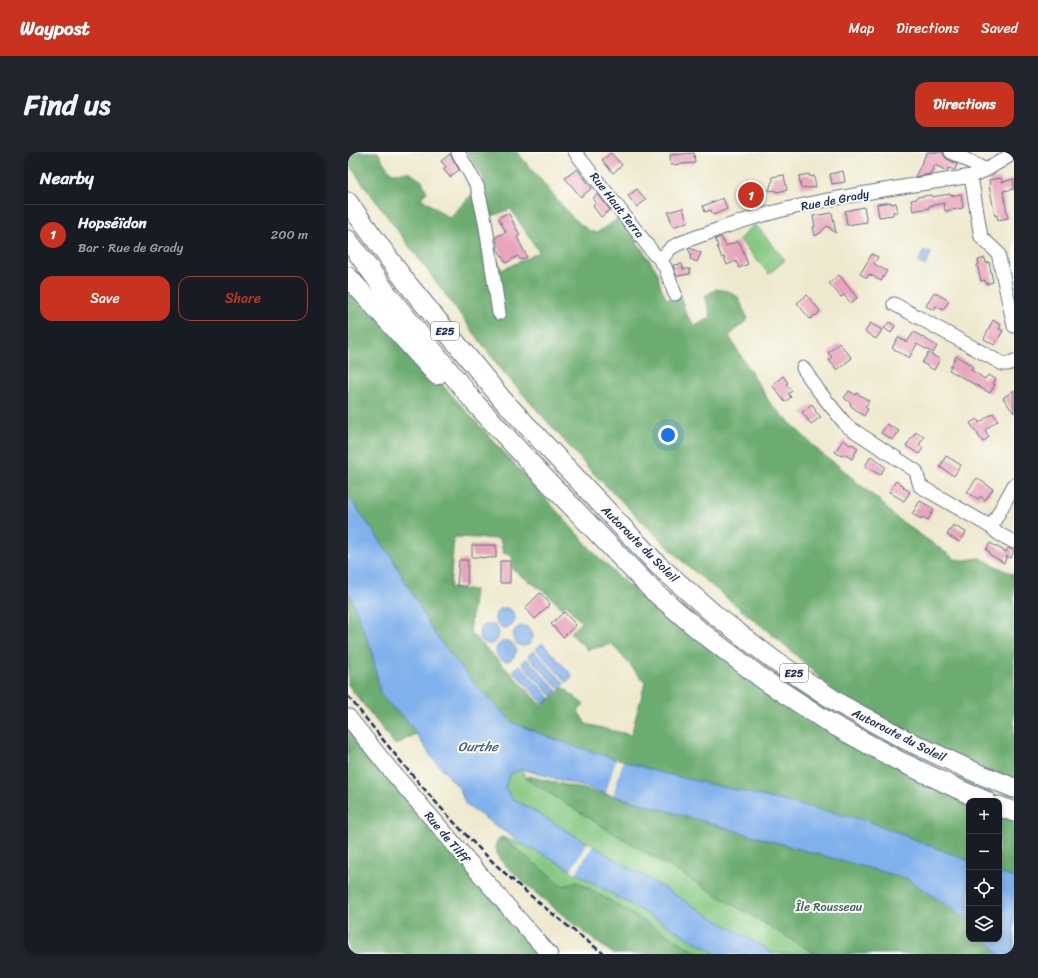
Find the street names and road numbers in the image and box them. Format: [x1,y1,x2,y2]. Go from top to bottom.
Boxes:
street label: Rue Haut Terra [584,167,650,243]
street label: Rue de Grady [799,182,872,217]
road number: E25 [431,322,459,340]
street label: Autoroute du Soleil [595,499,685,589]
road number: E25 [780,664,808,682]
street label: Autoroute du Soleil [847,701,950,768]
street label: Rue de Tilff [419,806,477,870]

